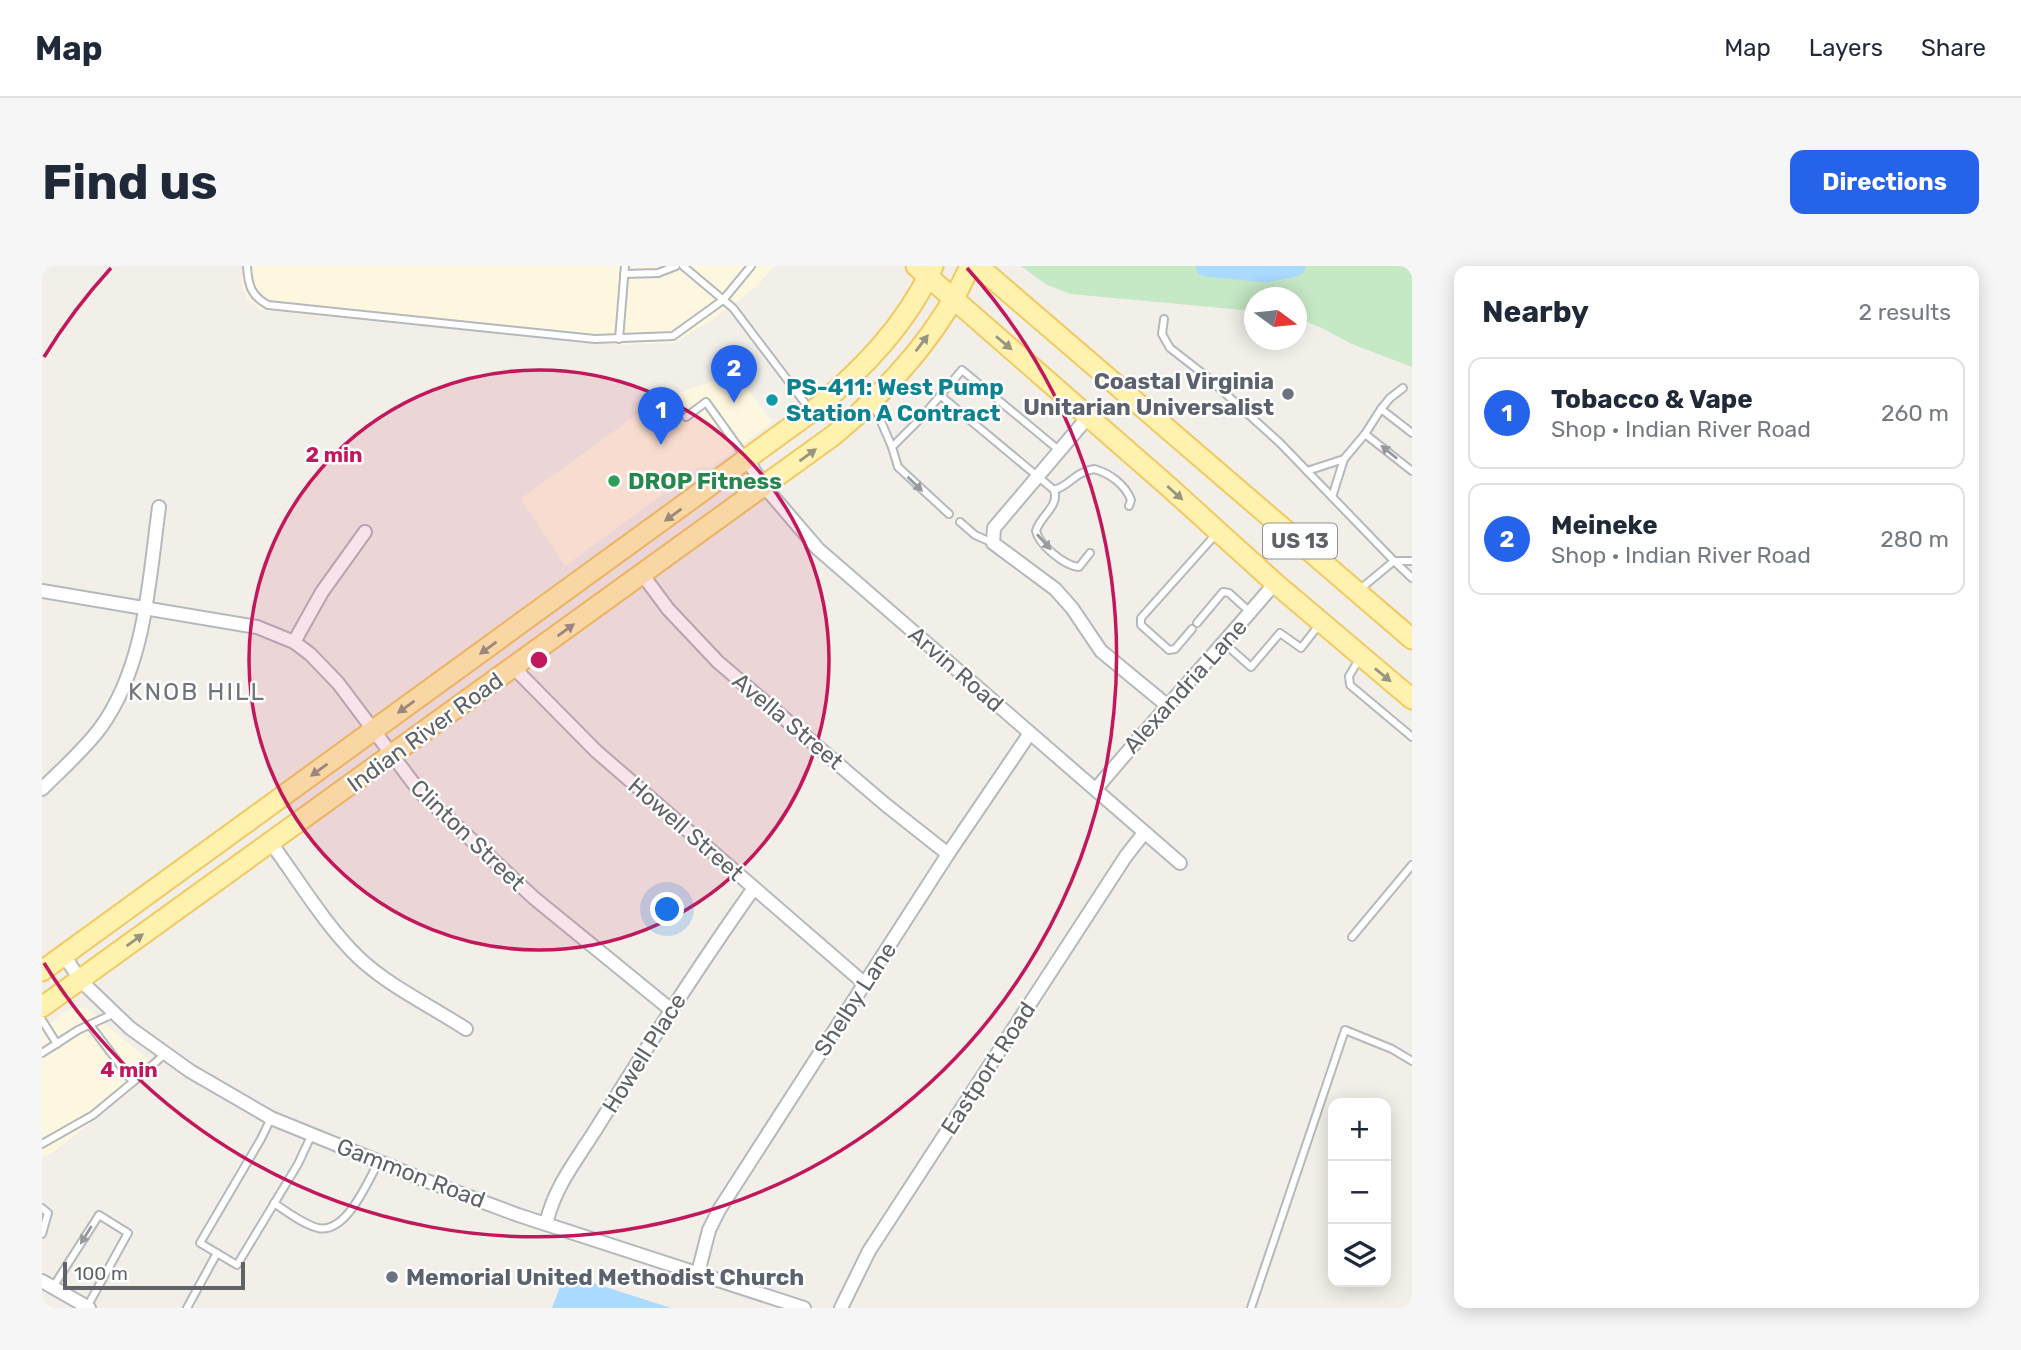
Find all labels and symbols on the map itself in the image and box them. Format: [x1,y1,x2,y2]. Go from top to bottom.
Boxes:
north arrow [1244,287,1307,350]
one-way arrow [914,335,929,353]
one-way arrow [996,335,1013,350]
pin: 2 [711,345,757,403]
place label: Coastal Virginia Unitarian Universalist [1023,367,1274,421]
place label: PS-411: West Pump Station A Contract [786,373,1004,427]
marker: Coastal Virginia Unitarian Universalist [1280,386,1296,402]
pin: 1 [638,387,684,445]
marker: PS-411: West Pump Station A Contract [764,392,780,408]
text: 2 min [306,442,362,467]
one-way arrow [1380,445,1398,460]
one-way arrow [799,448,817,462]
place label: DROP Fitness [628,467,782,495]
marker: DROP Fitness [606,473,622,489]
one-way arrow [907,475,924,492]
one-way arrow [1166,485,1184,501]
one-way arrow [664,508,682,522]
road number: US 13 [1263,524,1337,558]
one-way arrow [1036,533,1052,551]
street label: Alexandria Lane [1117,613,1253,759]
street label: Arvin Road [903,620,1009,718]
one-way arrow [557,623,575,637]
one-way arrow [479,641,497,655]
centre of rings [527,648,551,672]
street label: Indian River Road [342,666,508,798]
street label: Avella Street [727,667,849,775]
one-way arrow [1374,667,1392,682]
district label: KNOB HILL [128,678,266,706]
one-way arrow [397,700,415,714]
one-way arrow [310,763,328,777]
street label: Howell Street [623,771,749,887]
street label: Clinton Street [405,773,531,897]
your location [650,892,684,926]
one-way arrow [126,933,144,947]
street label: Shelby Lane [808,937,902,1061]
street label: Howell Place [596,988,692,1118]
street label: Eastport Road [935,997,1041,1139]
text: 4 min [100,1057,158,1082]
street label: Gammon Road [333,1132,489,1214]
one-way arrow [80,1225,93,1245]
scale bar [63,1259,245,1291]
place label: Memorial United Methodist Church [406,1263,804,1291]
marker: Memorial United Methodist Church [384,1269,400,1285]

